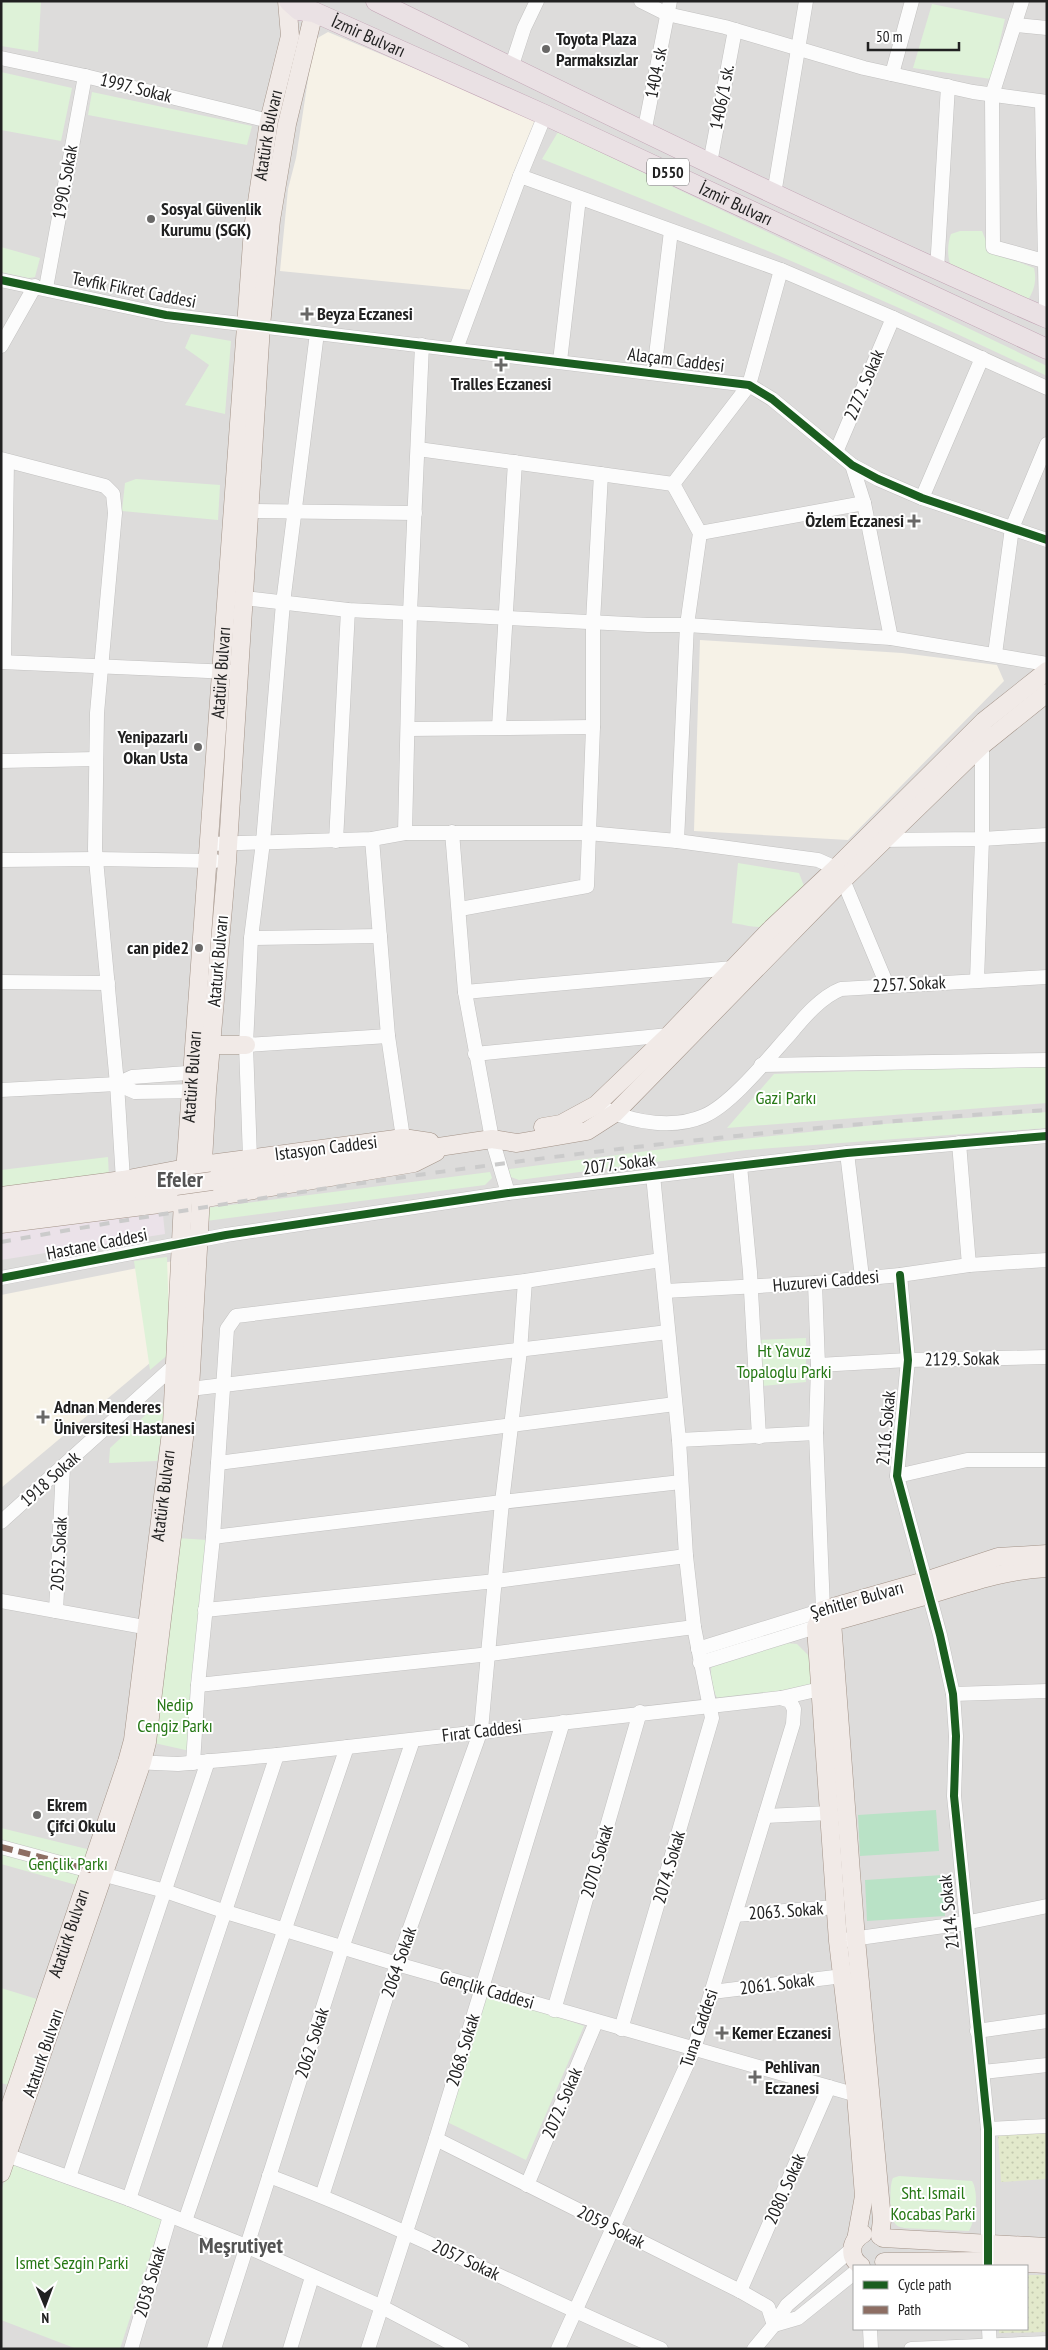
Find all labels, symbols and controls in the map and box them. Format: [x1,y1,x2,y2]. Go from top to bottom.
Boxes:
street label: İzmir Bulvarı [328,9,409,62]
scale bar [868,20,959,52]
place label: Toyota Plaza Parmaksızlar [556,27,639,71]
text: 50 m [876,27,902,46]
marker: Toyota Plaza Parmaksızlar [540,43,552,55]
street label: 1404. sk [639,46,672,100]
street label: 1406/1 sk. [704,62,739,131]
street label: 1997. Sokak [98,67,174,108]
street label: Atatürk Bulvarı [248,87,287,182]
street label: 1990. Sokak [47,143,82,221]
road number: D550 [647,158,689,186]
street label: İzmir Bulvarı [696,176,776,231]
place label: Sosyal Güvenlik Kurumu (SGK) [161,197,262,241]
marker: Sosyal Güvenlik Kurumu (SGK) [145,213,157,225]
street label: Tevfik Fikret Caddesi [70,266,198,313]
place label: Beyza Eczanesi [317,302,413,325]
marker: Beyza Eczanesi [301,308,313,320]
street label: Alaçam Caddesi [626,342,726,377]
street label: 2272. Sokak [838,346,889,424]
marker: Tralles Eczanesi [495,359,507,371]
place label: Tralles Eczanesi [451,372,551,395]
place label: Özlem Eczanesi [805,509,904,532]
marker: Özlem Eczanesi [908,515,920,527]
street label: Atatürk Bulvarı [206,626,235,719]
place label: Yenipazarlı Okan Usta [116,725,188,769]
marker: Yenipazarlı Okan Usta [192,741,204,753]
street label: Ataturk Bulvarı [202,914,233,1008]
place label: can pide2 [127,936,189,959]
marker: can pide2 [193,942,205,954]
street label: 2257. Sokak [872,970,946,997]
street label: Atatürk Bulvarı [177,1030,206,1123]
park label: Gazi Parkı [756,1086,816,1109]
street label: Istasyon Caddesi [273,1130,378,1165]
street label: 2077. Sokak [581,1148,657,1179]
district label: Efeler [157,1165,204,1193]
street label: Hastane Caddesi [44,1222,149,1265]
street label: Huzurevi Caddesi [772,1264,880,1297]
park label: Ht Yavuz Topaloglu Parki [736,1339,832,1383]
street label: 2129. Sokak [924,1346,1000,1371]
street label: 2116. Sokak [871,1390,900,1466]
place label: Adnan Menderes Üniversitesi Hastanesi [53,1395,195,1439]
marker: Adnan Menderes Üniversitesi Hastanesi [36,1410,50,1424]
street label: 1918 Sokak [15,1446,84,1512]
street label: Atatürk Bulvarı [146,1448,180,1542]
street label: 2052. Sokak [45,1516,72,1592]
street label: Şehitler Bulvarı [808,1575,906,1624]
park label: Nedip Cengiz Parkı [137,1693,213,1737]
street label: Fırat Caddesi [441,1714,523,1747]
place label: Ekrem Çifci Okulu [47,1793,116,1837]
marker: Ekrem Çifci Okulu [31,1809,43,1821]
street label: 2070. Sokak [575,1822,618,1900]
street label: 2074. Sokak [647,1828,690,1906]
park label: Gençlik Parkı [28,1852,108,1875]
street label: 2114. Sokak [933,1874,964,1950]
street label: Atatürk Bulvarı [43,1886,94,1980]
street label: 2063. Sokak [748,1896,824,1925]
street label: 2064 Sokak [376,1924,421,2000]
street label: Gençlik Caddesi [437,1965,537,2014]
street label: 2061. Sokak [738,1968,816,1999]
street label: Tuna Caddesi [674,1986,723,2070]
street label: 2062 Sokak [289,2005,334,2081]
street label: Ataturk Bulvarı [17,2006,68,2100]
street label: 2068. Sokak [441,2011,484,2089]
place label: Kemer Eczanesi [732,2021,831,2044]
marker: Kemer Eczanesi [716,2027,728,2039]
place label: Pehlivan Eczanesi [765,2055,820,2099]
street label: 2072. Sokak [536,2064,587,2142]
marker: Pehlivan Eczanesi [749,2071,761,2083]
street label: 2080. Sokak [759,2150,810,2228]
park label: Sht. Ismail Kocabas Parki [890,2181,976,2225]
street label: 2059 Sokak [574,2200,649,2253]
district label: Meşrutiyet [199,2231,284,2259]
street label: 2057 Sokak [429,2234,504,2285]
street label: 2058 Sokak [128,2244,171,2320]
park label: Ismet Sezgin Parki [15,2251,129,2274]
legend [853,2265,1028,2330]
text: Cycle path [898,2275,951,2294]
north arrow [20,2280,70,2330]
text: Path [898,2300,921,2319]
text: N [41,2309,49,2327]

